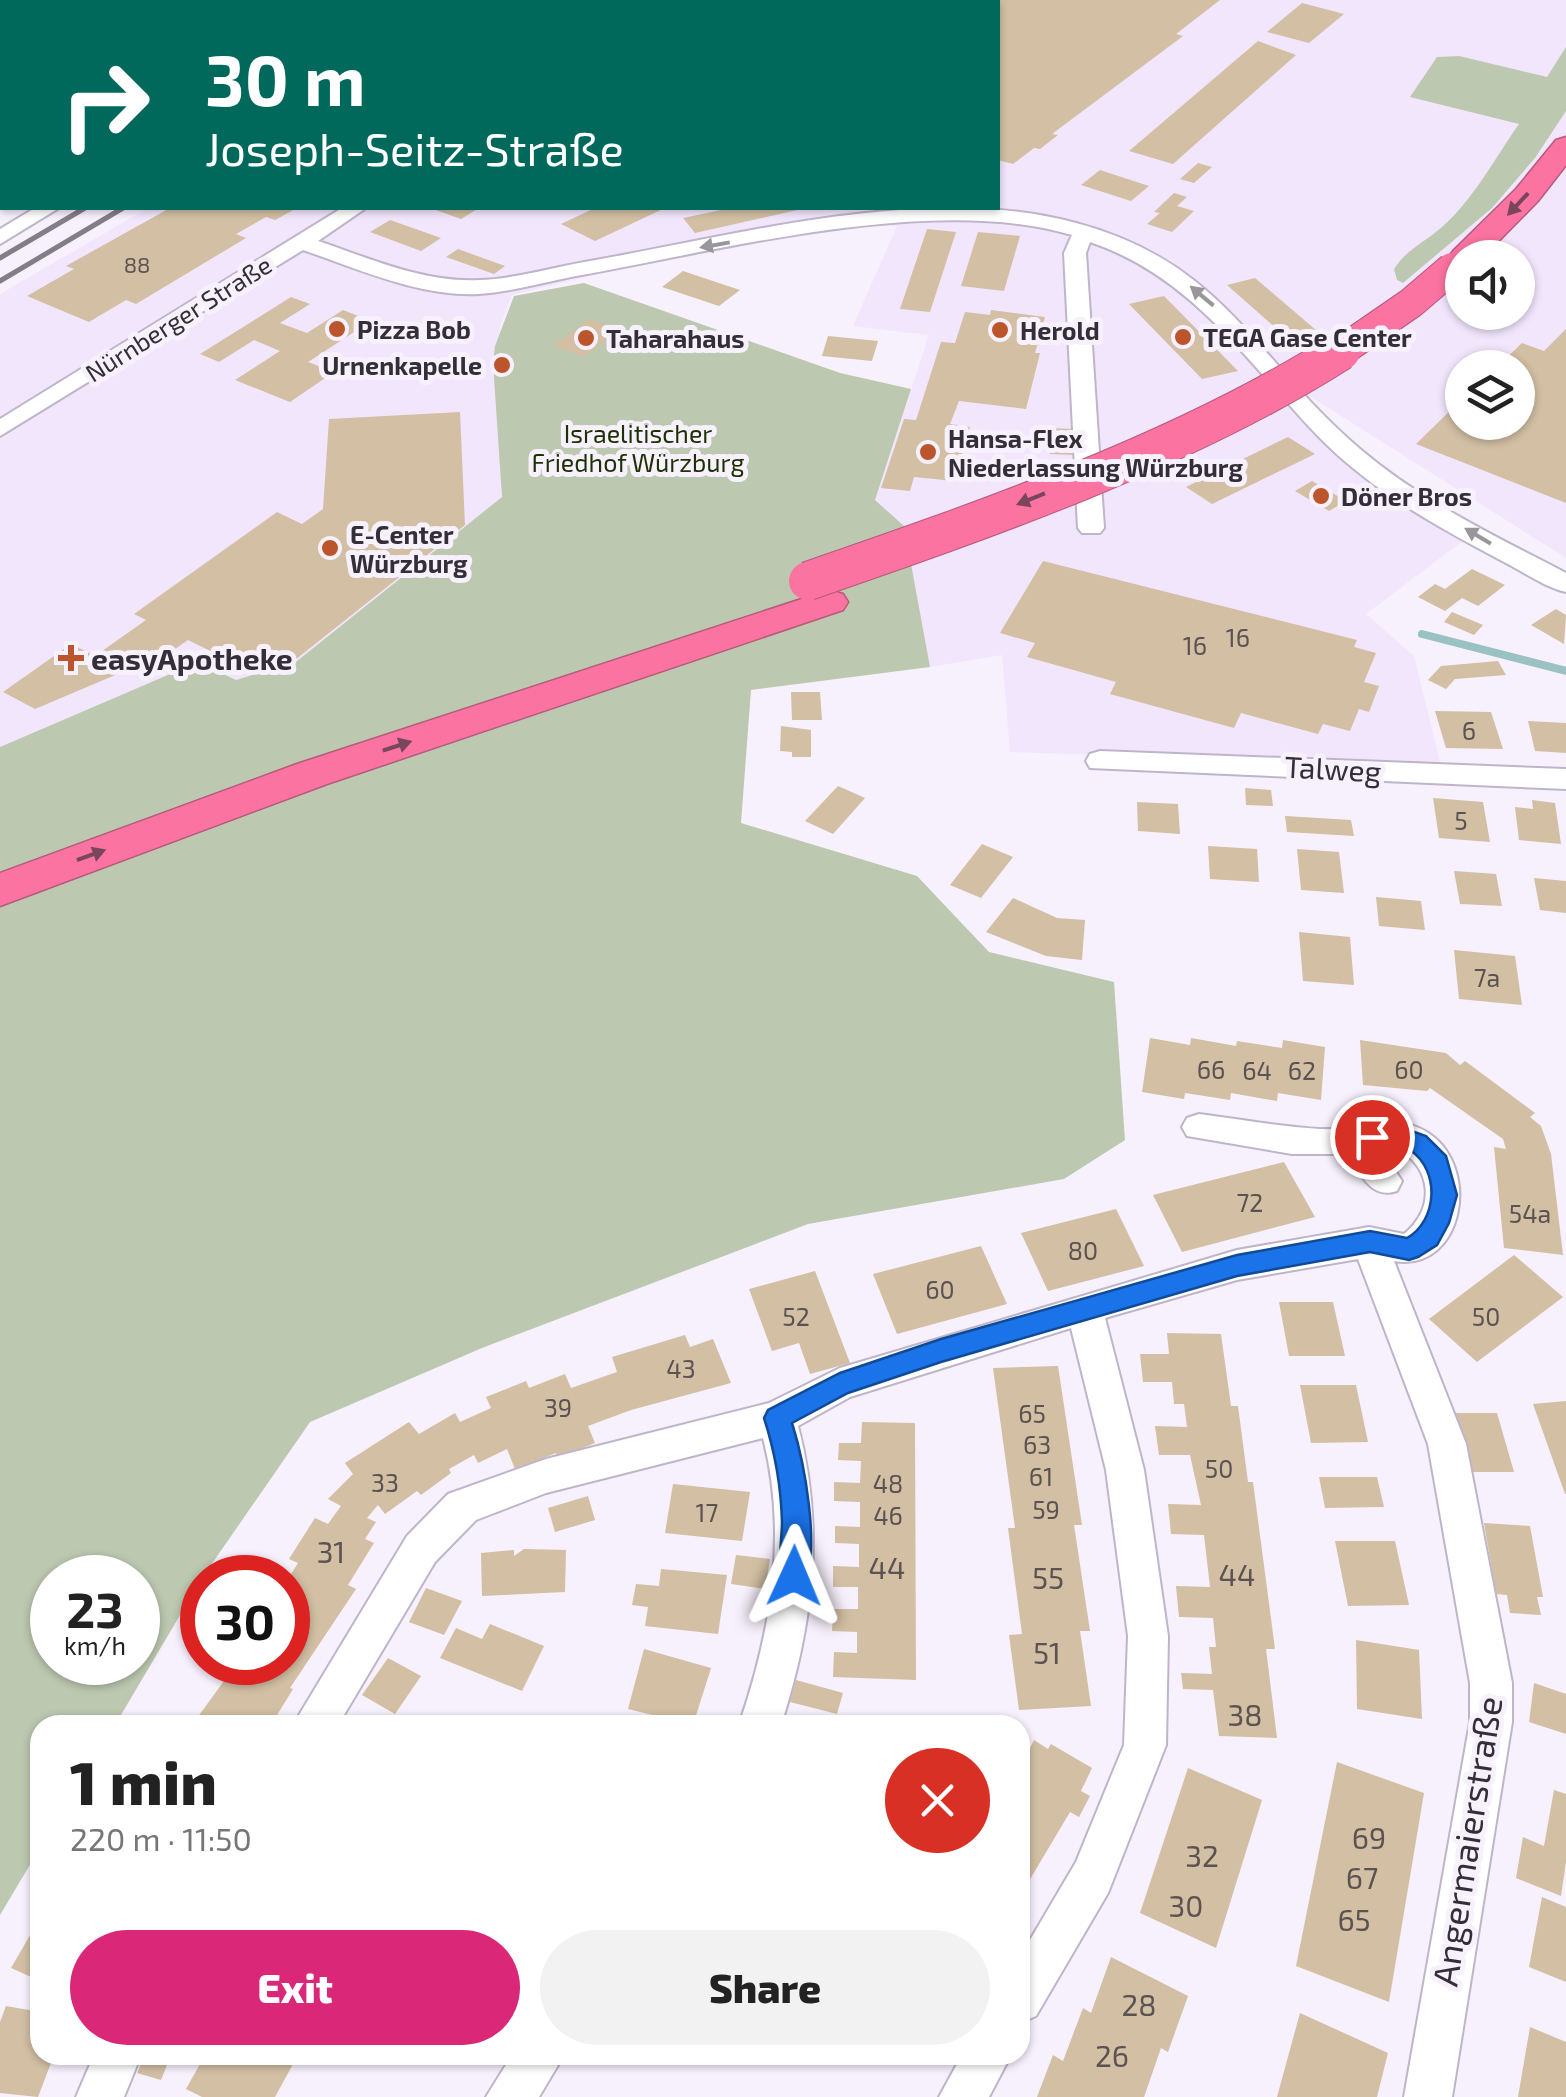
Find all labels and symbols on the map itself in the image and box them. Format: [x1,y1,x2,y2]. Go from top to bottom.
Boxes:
one-way arrow [1507,192,1530,216]
one-way arrow [698,238,730,253]
street label: Nürnberger Straße [79,249,277,387]
house number: 88 [124,251,150,277]
one-way arrow [1190,286,1215,307]
place label: Pizza Bob [357,314,471,344]
place label: Herold [1020,315,1100,345]
marker: Pizza Bob [326,318,348,340]
marker: Herold [989,319,1011,341]
place label: TEGA Gase Center [1203,322,1412,352]
place label: Taharahaus [606,323,745,353]
marker: TEGA Gase Center [1172,326,1194,348]
marker: Taharahaus [575,327,597,349]
place label: Urnenkapelle [322,350,482,380]
marker: Urnenkapelle [491,354,513,376]
park label: Israelitischer Friedhof Würzburg [532,418,744,477]
place label: Hansa-Flex Niederlassung Würzburg [948,423,1243,482]
marker: Hansa-Flex Niederlassung Würzburg [917,441,939,463]
place label: Döner Bros [1341,481,1472,511]
marker: Döner Bros [1310,485,1332,507]
one-way arrow [1016,491,1046,507]
place label: E-Center Würzburg [350,519,468,578]
one-way arrow [1464,528,1492,545]
marker: E-Center Würzburg [319,537,341,559]
house number: 16 [1226,622,1250,652]
house number: 16 [1183,630,1207,660]
place label: easyApotheke [91,640,293,677]
marker: easyApotheke [60,647,82,669]
house number: 6 [1462,715,1476,745]
one-way arrow [382,738,413,753]
street label: Talweg [1284,747,1383,789]
house number: 5 [1454,805,1468,835]
one-way arrow [76,847,106,862]
house number: 7a [1474,962,1500,992]
house number: 66 [1197,1054,1225,1084]
house number: 60 [1394,1054,1424,1084]
house number: 64 [1242,1055,1272,1085]
house number: 62 [1288,1055,1316,1085]
pin [1330,1095,1415,1180]
house number: 72 [1237,1187,1263,1217]
house number: 54a [1509,1198,1551,1228]
house number: 80 [1068,1235,1098,1265]
house number: 60 [925,1274,955,1304]
house number: 52 [782,1301,810,1331]
house number: 50 [1472,1301,1500,1331]
house number: 43 [666,1353,696,1383]
house number: 39 [544,1392,572,1422]
house number: 65 [1018,1398,1046,1428]
house number: 63 [1023,1429,1051,1459]
house number: 50 [1205,1453,1233,1483]
house number: 61 [1029,1461,1053,1491]
house number: 33 [371,1467,399,1497]
house number: 48 [873,1468,903,1498]
house number: 59 [1032,1494,1060,1524]
house number: 17 [696,1497,719,1527]
house number: 46 [873,1500,903,1530]
position arrow [742,1524,846,1628]
house number: 31 [317,1533,345,1569]
house number: 44 [869,1549,905,1585]
speed limit sign: 30 [180,1555,310,1685]
house number: 44 [1219,1556,1255,1592]
house number: 55 [1032,1559,1064,1595]
house number: 51 [1033,1634,1061,1670]
street label: Angermaierstraße [1422,1693,1510,1989]
house number: 38 [1228,1696,1262,1732]
house number: 69 [1352,1819,1386,1855]
house number: 32 [1185,1837,1219,1873]
house number: 67 [1346,1859,1378,1895]
house number: 30 [1169,1887,1203,1923]
house number: 65 [1337,1901,1371,1937]
house number: 28 [1121,1986,1157,2022]
house number: 26 [1095,2037,1129,2073]

